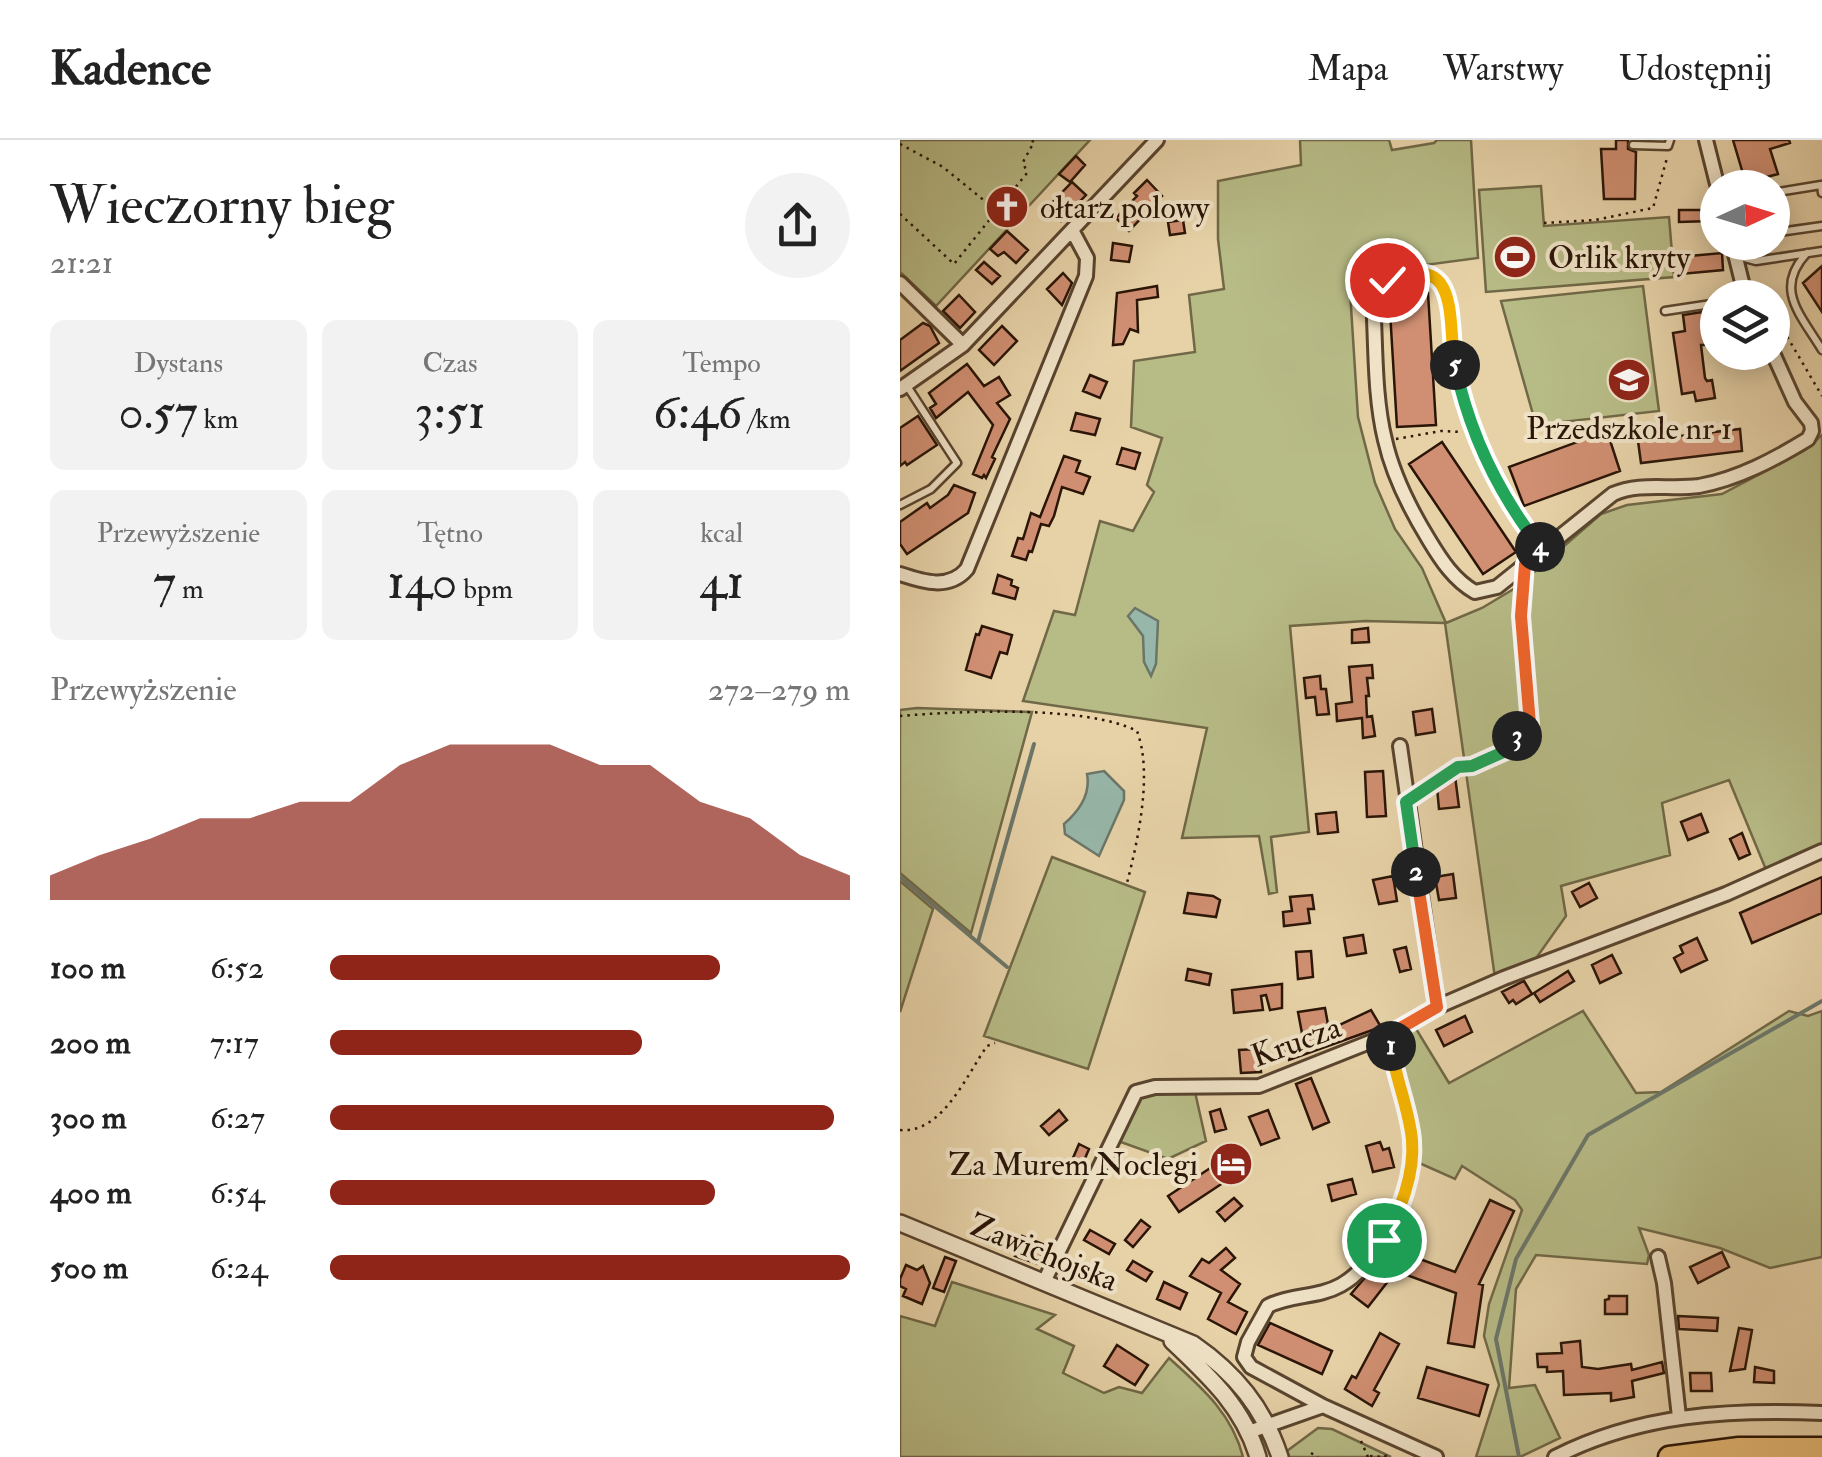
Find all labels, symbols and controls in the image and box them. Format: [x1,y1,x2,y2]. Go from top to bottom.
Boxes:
text: Kadence [50,39,211,99]
text: Mapa [1308,47,1388,91]
text: Warstwy [1443,47,1563,91]
text: Udostępnij [1618,47,1772,91]
north arrow [1700,170,1790,260]
map controls [1700,170,1790,370]
text: Wieczorny bieg [50,171,394,240]
button: share [745,173,850,278]
church icon: ołtarz polowy [984,184,1030,230]
place label: ołtarz polowy [1040,188,1210,228]
sports icon: Orlik kryty [1492,234,1538,280]
pin [1345,238,1430,323]
place label: Orlik kryty [1548,238,1691,278]
text: 21:21 [50,243,113,283]
icon: check [1360,253,1415,308]
button: layers [1700,280,1790,370]
pin: 5 [1430,340,1480,390]
text: Dystans [134,346,223,381]
text: Czas [422,346,478,381]
text: Tempo [683,346,761,381]
text: 5 [1449,347,1461,382]
school or university icon: Przedszkole nr 1 [1606,357,1652,403]
text: 0.57 [118,381,198,444]
text: 3:51 [414,381,486,444]
text: 6:46 [653,381,742,444]
text: km [198,402,239,437]
text: /km [742,402,791,437]
place label: Przedszkole nr 1 [1526,409,1732,449]
text: Przewyższenie [97,516,260,551]
text: Tętno [417,516,483,551]
text: kcal [700,516,743,551]
pin: 4 [1515,522,1565,572]
text: 4 [1532,529,1548,564]
text: 7 [153,551,176,614]
text: 140 [387,551,457,614]
text: 41 [699,551,744,614]
text: m [176,572,204,607]
text: bpm [457,572,513,607]
text: Przewyższenie [50,670,237,710]
text: 272–279 m [708,670,850,710]
pin: 3 [1492,711,1542,761]
text: 3 [1512,718,1522,753]
pin: 2 [1391,847,1441,897]
text: 2 [1409,854,1423,889]
text: 100 m [50,948,126,988]
text: 6:52 [210,948,264,988]
street label: Krucza [1246,1007,1347,1077]
pin: 1 [1366,1021,1416,1071]
text: 200 m [50,1023,131,1063]
text: 7:17 [210,1023,259,1063]
text: 1 [1386,1028,1396,1063]
text: 300 m [50,1098,127,1138]
text: 6:27 [210,1098,265,1138]
hotel icon: Za Murem Noclegi [1208,1141,1254,1187]
place label: Za Murem Noclegi [948,1145,1198,1185]
text: 400 m [50,1173,132,1213]
text: 6:54 [210,1173,265,1213]
pin [1342,1198,1427,1283]
street label: Zawichojska [964,1205,1124,1301]
icon: arrive [1357,1213,1412,1268]
text: 500 m [50,1248,128,1288]
text: 6:24 [210,1248,268,1288]

